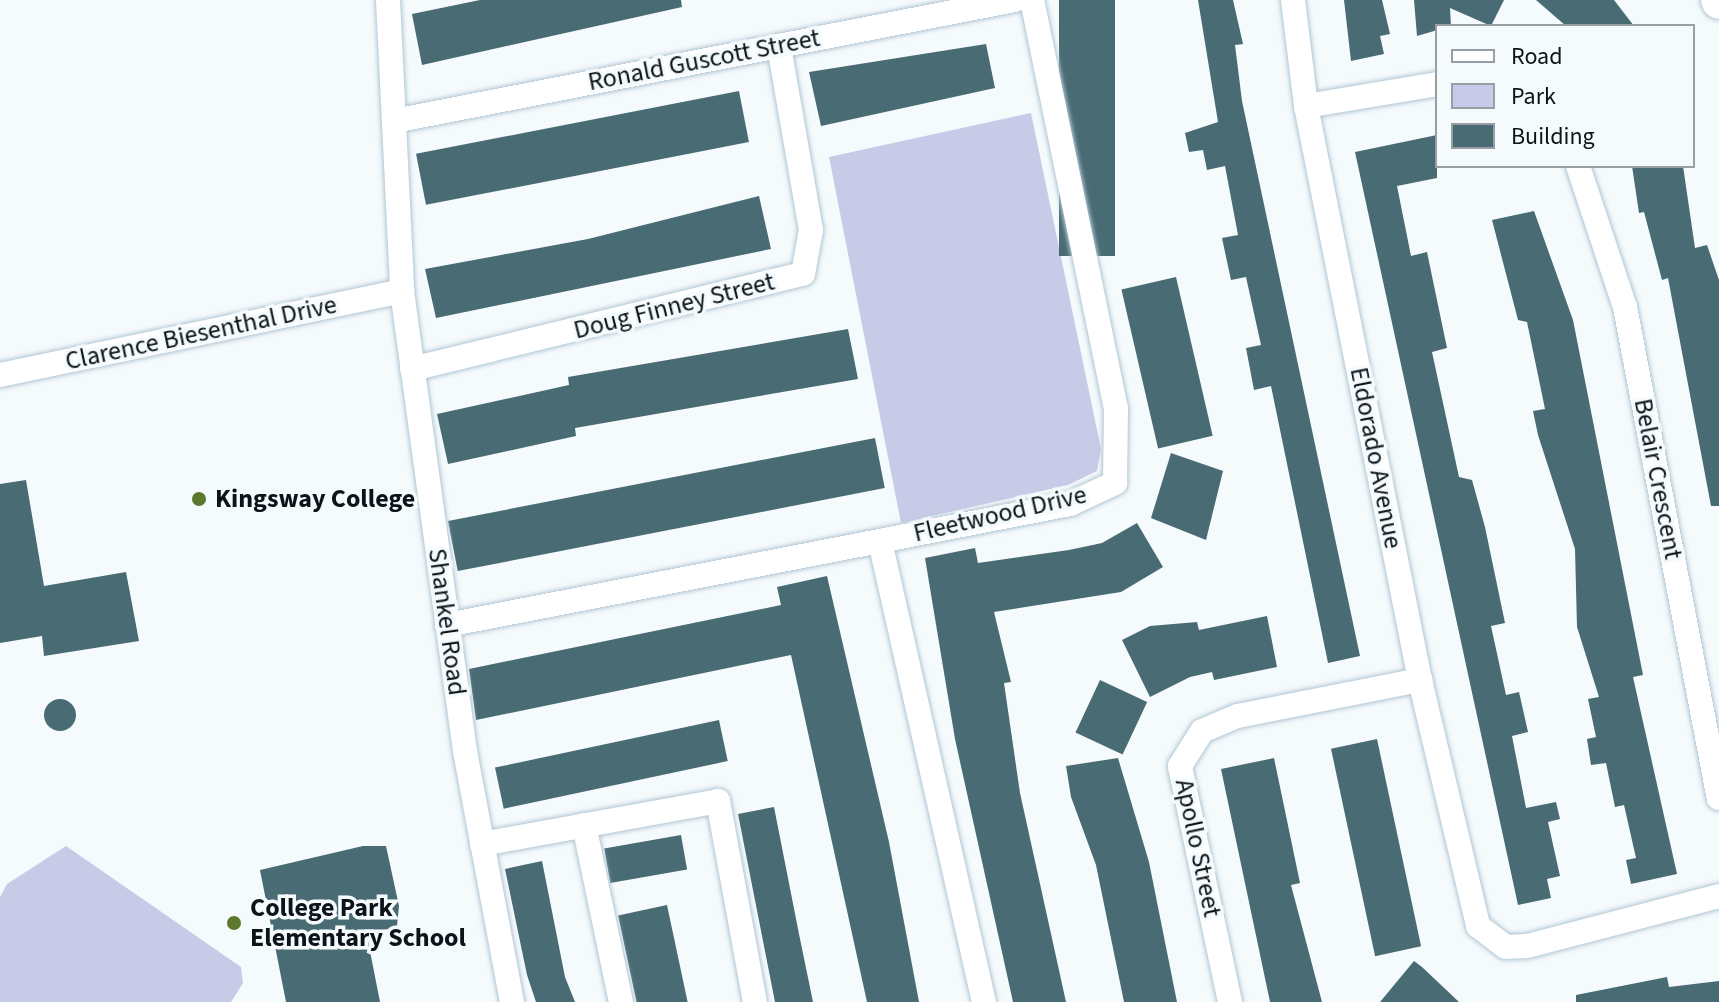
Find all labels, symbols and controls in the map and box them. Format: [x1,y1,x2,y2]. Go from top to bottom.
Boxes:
street label: Ronald Guscott Street [585,22,823,98]
legend [1435,24,1695,168]
text: Road [1511,39,1563,74]
text: Park [1511,79,1556,114]
text: Building [1511,119,1595,154]
street label: Doug Finney Street [570,266,778,346]
street label: Clarence Biesenthal Drive [62,289,340,377]
street label: Eldorado Avenue [1343,365,1409,551]
street label: Belair Crescent [1627,396,1689,562]
street label: Fleetwood Drive [910,479,1090,549]
place label: Kingsway College [215,483,415,515]
marker: Kingsway College [190,490,208,508]
street label: Shankel Road [421,546,473,698]
street label: Apollo Street [1168,776,1228,920]
place label: College Park Elementary School [250,892,466,954]
marker: College Park Elementary School [225,914,243,932]

